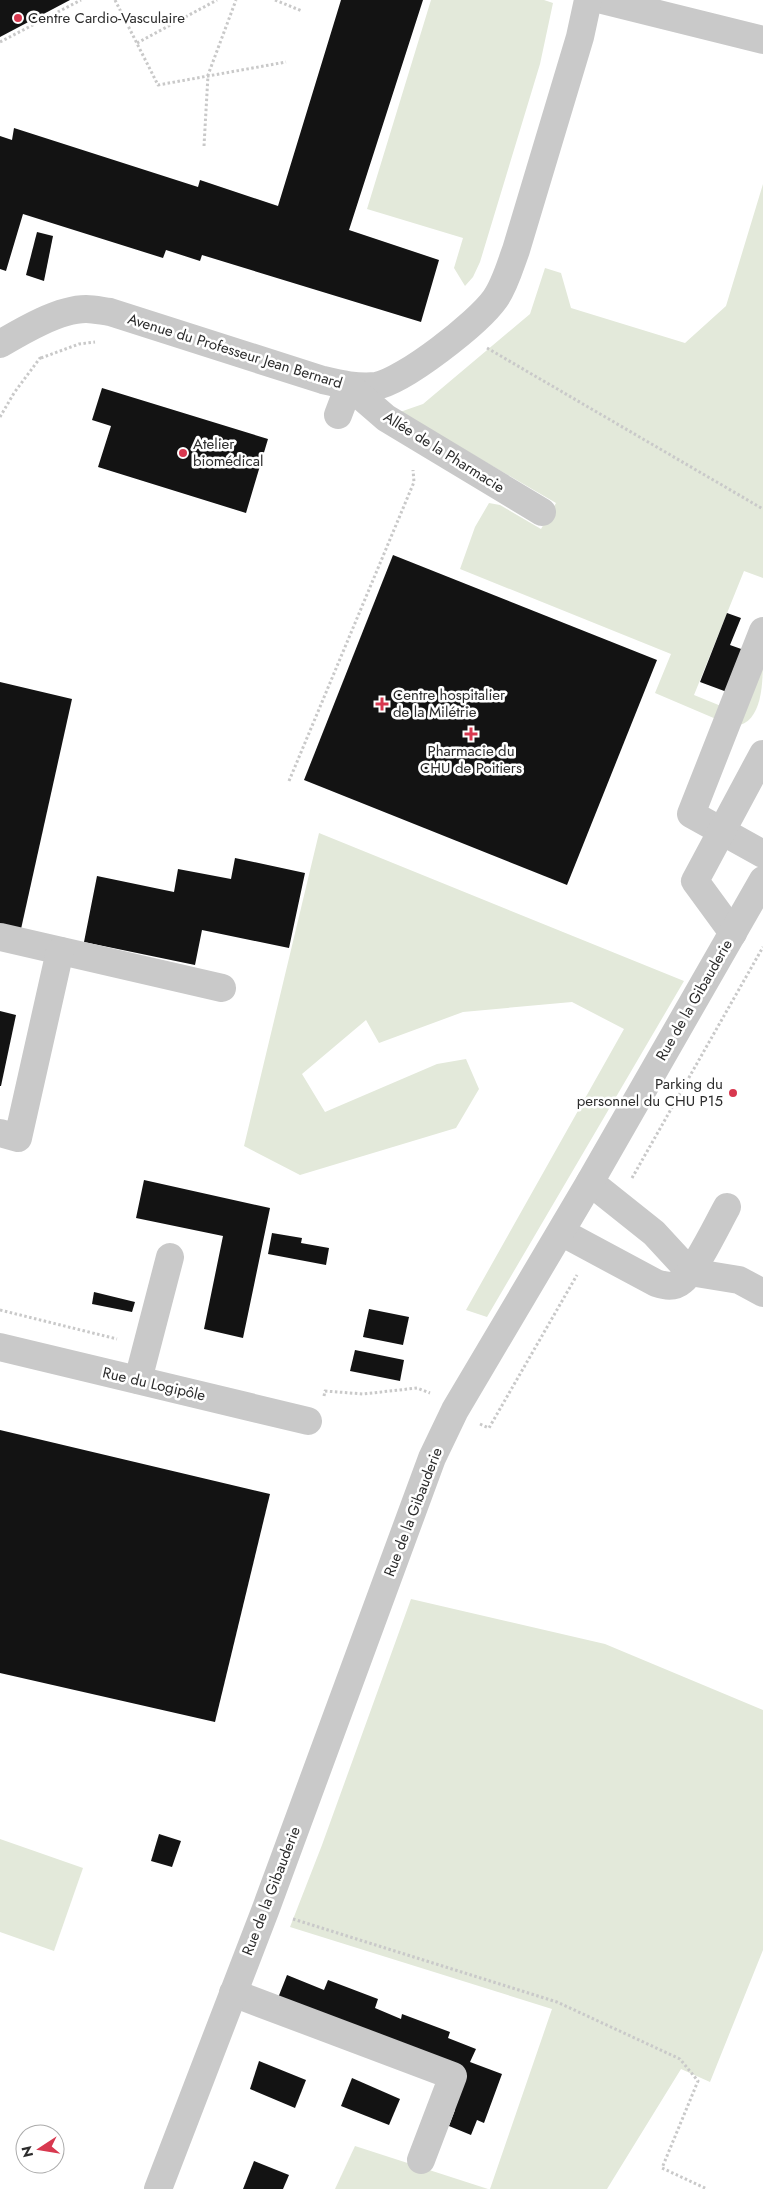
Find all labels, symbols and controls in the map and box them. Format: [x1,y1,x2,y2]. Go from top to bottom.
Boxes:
place label: Centre Cardio-Vasculaire [28,7,185,29]
marker: Centre Cardio-Vasculaire [12,12,24,24]
street label: Avenue du Professeur Jean Bernard [125,308,345,394]
street label: Allée de la Pharmacie [379,406,509,498]
place label: Atelier biomédical [193,433,263,472]
marker: Atelier biomédical [177,447,189,459]
place label: Centre hospitalier de la Milétrie [393,684,506,723]
marker: Centre hospitalier de la Milétrie [375,697,389,711]
marker: Pharmacie du CHU de Poitiers [465,728,477,740]
place label: Pharmacie du CHU de Poitiers [420,740,522,779]
street label: Rue de la Gibauderie [650,935,738,1065]
place label: Parking du personnel du CHU P15 [577,1073,723,1112]
marker: Parking du personnel du CHU P15 [727,1087,739,1099]
street label: Rue du Logipôle [101,1362,208,1407]
street label: Rue de la Gibauderie [378,1444,448,1580]
street label: Rue de la Gibauderie [236,1823,306,1959]
north arrow [15,2124,65,2174]
text: N [16,2144,38,2159]

